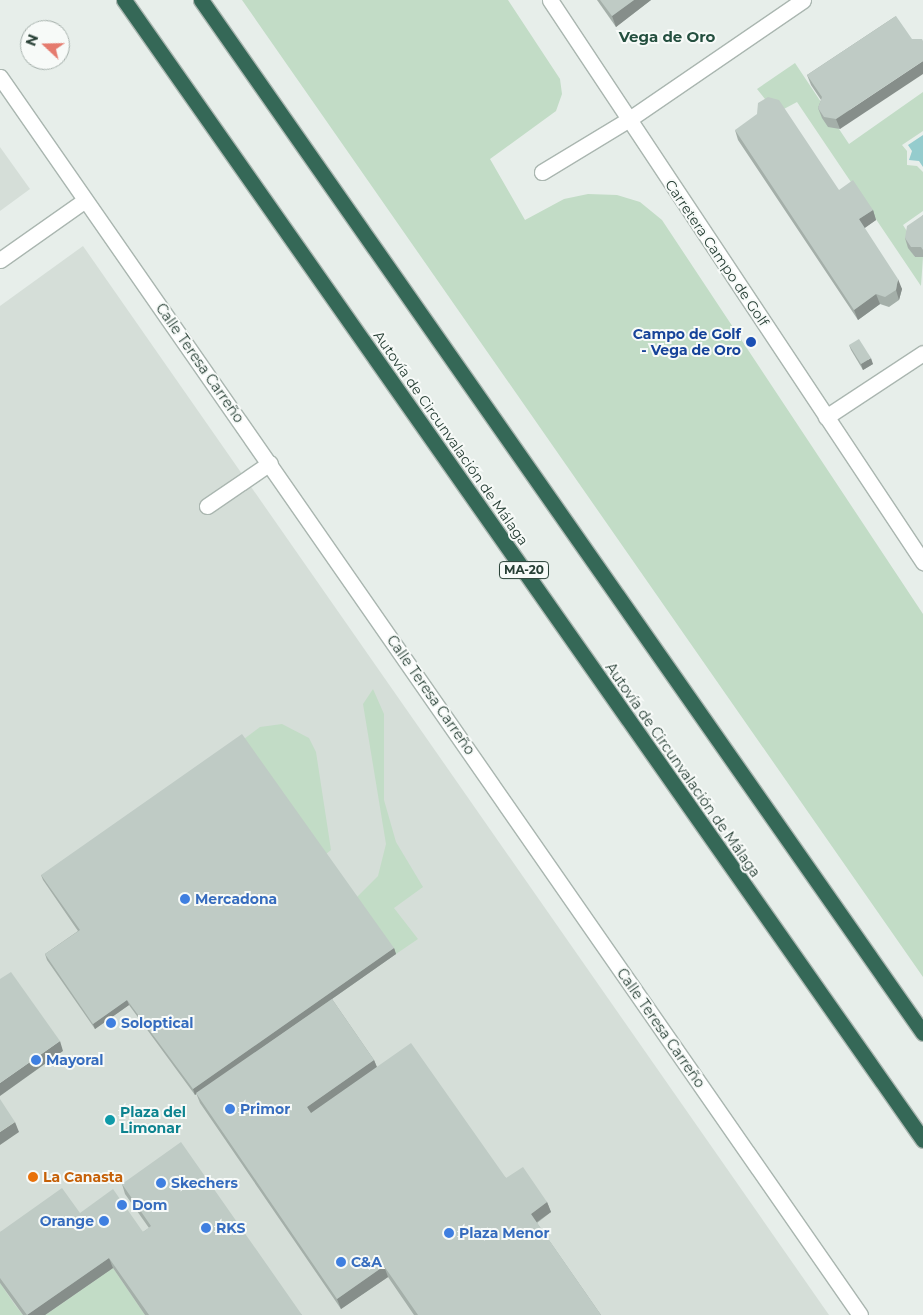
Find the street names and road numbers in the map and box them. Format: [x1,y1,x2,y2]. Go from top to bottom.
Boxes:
street label: Carretera Campo de Golf [662,177,772,329]
street label: Calle Teresa Carreño [152,300,248,426]
street label: Autovía de Circunvalación de Málaga [370,327,532,549]
road number: MA-20 [498,560,550,580]
street label: Calle Teresa Carreño [383,632,479,758]
street label: Autovía de Circunvalación de Málaga [602,659,764,881]
street label: Calle Teresa Carreño [613,965,709,1091]

